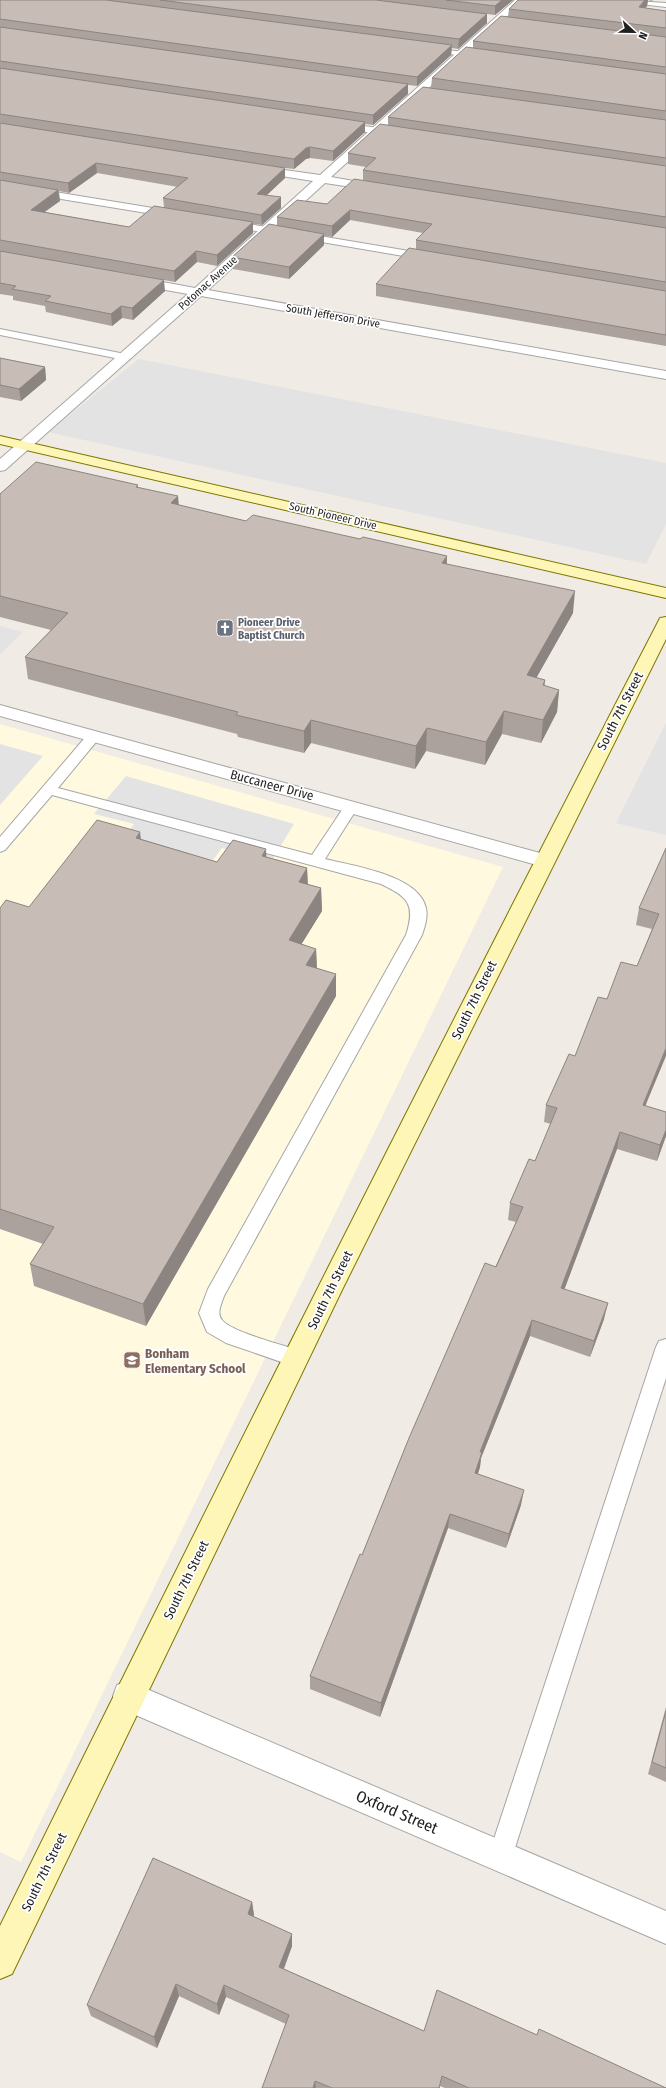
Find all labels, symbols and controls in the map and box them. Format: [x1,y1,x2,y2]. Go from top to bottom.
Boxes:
north arrow [614,12,654,52]
text: N [636,30,650,41]
street label: Potomac Avenue [176,253,240,313]
street label: South Jefferson Drive [285,301,381,331]
street label: South Pioneer Drive [288,500,378,532]
place label: Pioneer Drive Baptist Church [238,616,305,642]
church icon: Pioneer Drive Baptist Church [215,618,235,638]
street label: South 7th Street [594,669,646,753]
street label: Buccaneer Drive [229,767,315,803]
street label: South 7th Street [448,958,500,1042]
street label: South 7th Street [304,1248,356,1332]
place label: Bonham Elementary School [145,1346,246,1376]
school or university icon: Bonham Elementary School [122,1350,142,1370]
street label: South 7th Street [160,1538,212,1622]
street label: Oxford Street [353,1786,441,1838]
street label: South 7th Street [18,1830,70,1914]

